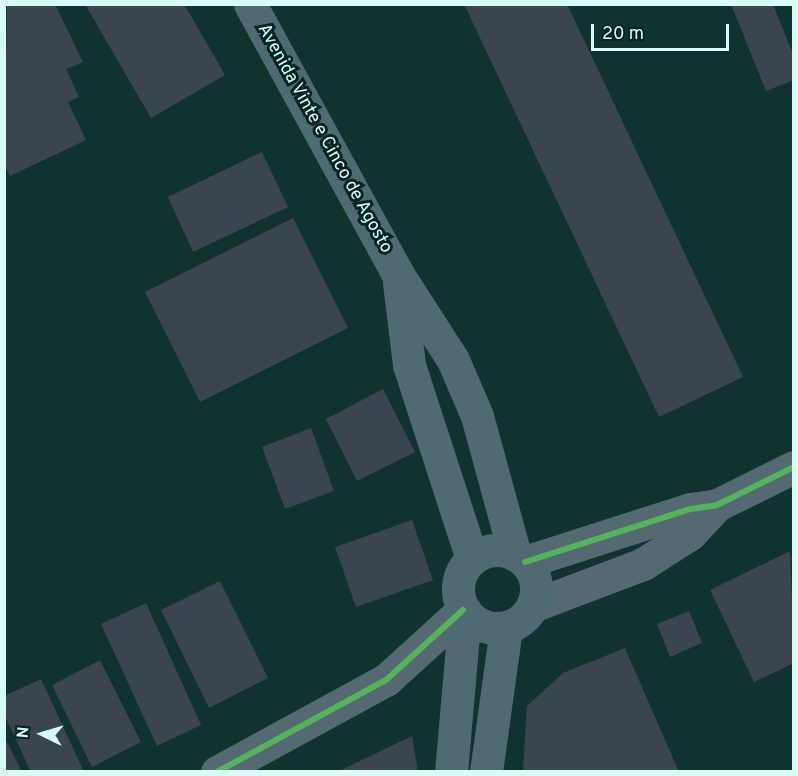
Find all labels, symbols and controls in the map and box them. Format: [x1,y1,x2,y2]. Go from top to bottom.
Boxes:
scale bar [594,12,732,50]
street label: Avenida Vinte e Cinco de Agosto [251,20,397,258]
text: 20 m [602,23,644,46]
north arrow [12,704,72,764]
text: N [14,726,35,739]

